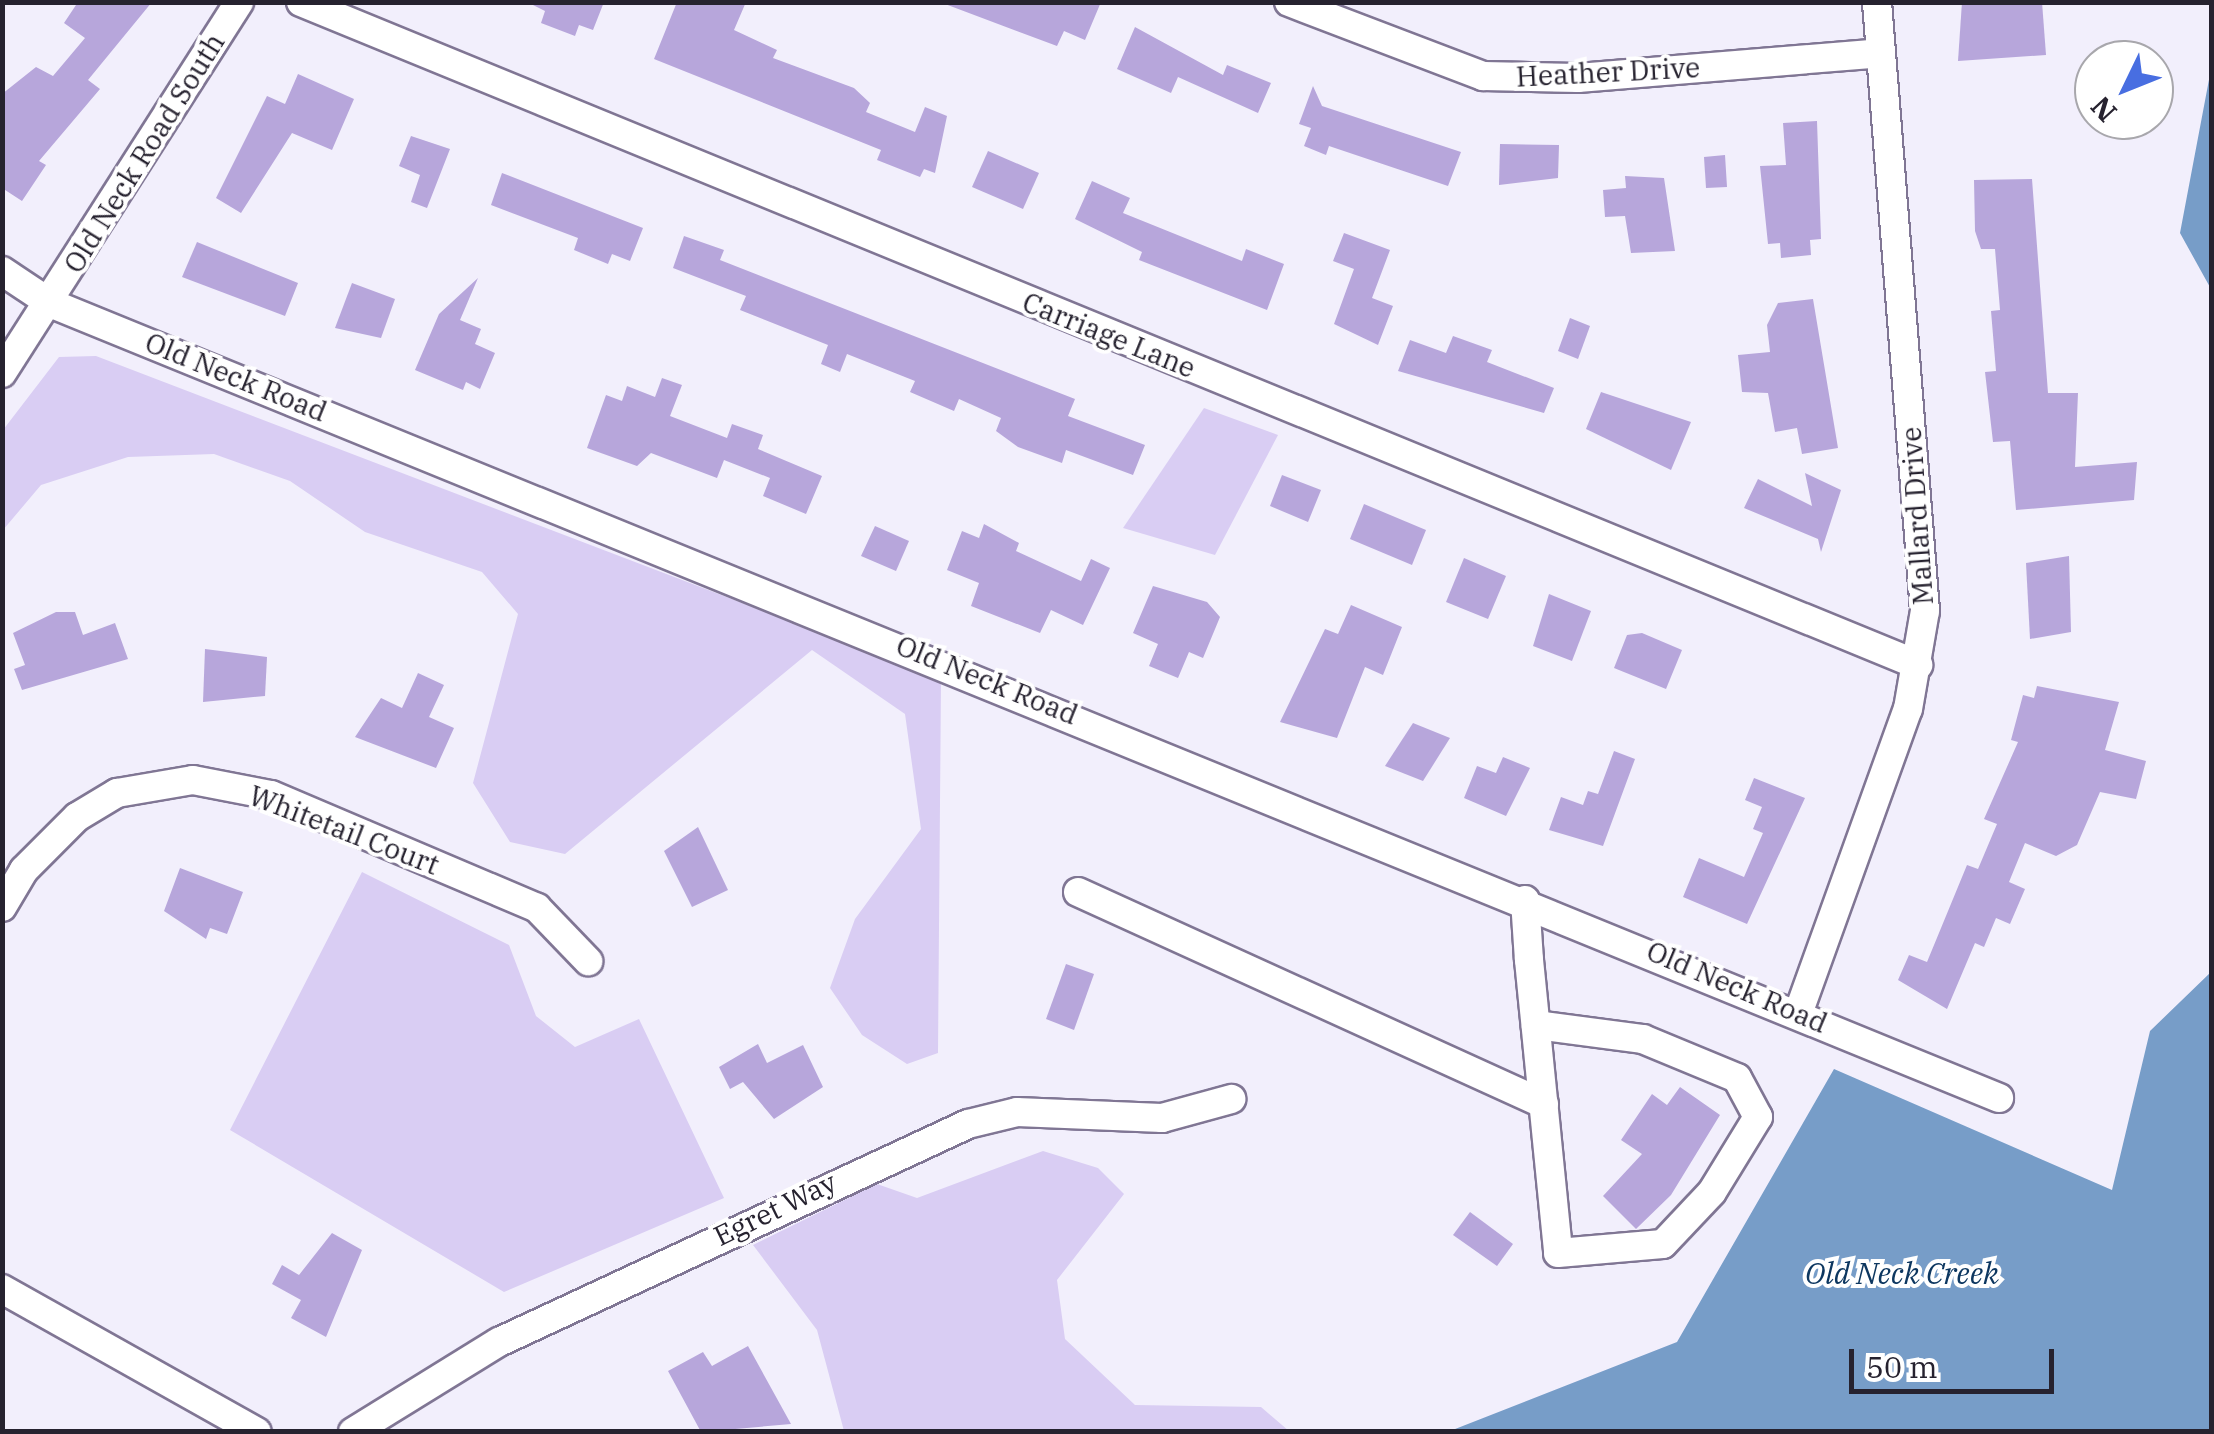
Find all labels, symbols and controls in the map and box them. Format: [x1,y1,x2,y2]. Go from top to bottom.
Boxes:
street label: Old Neck Road South [57,27,231,279]
north arrow [2074,40,2174,140]
street label: Heather Drive [1515,50,1701,94]
text: N [2082,89,2124,130]
street label: Carriage Lane [1018,285,1200,385]
street label: Old Neck Road [140,325,332,429]
street label: Mallard Drive [1894,426,1940,606]
street label: Old Neck Road [891,628,1083,732]
street label: Whitetail Court [244,778,444,882]
street label: Old Neck Road [1642,934,1832,1040]
street label: Egret Way [708,1165,842,1253]
water label: Old Neck Creek [1805,1255,1999,1291]
scale bar [1854,1329,2059,1391]
text: 50 m [1866,1347,1938,1386]

